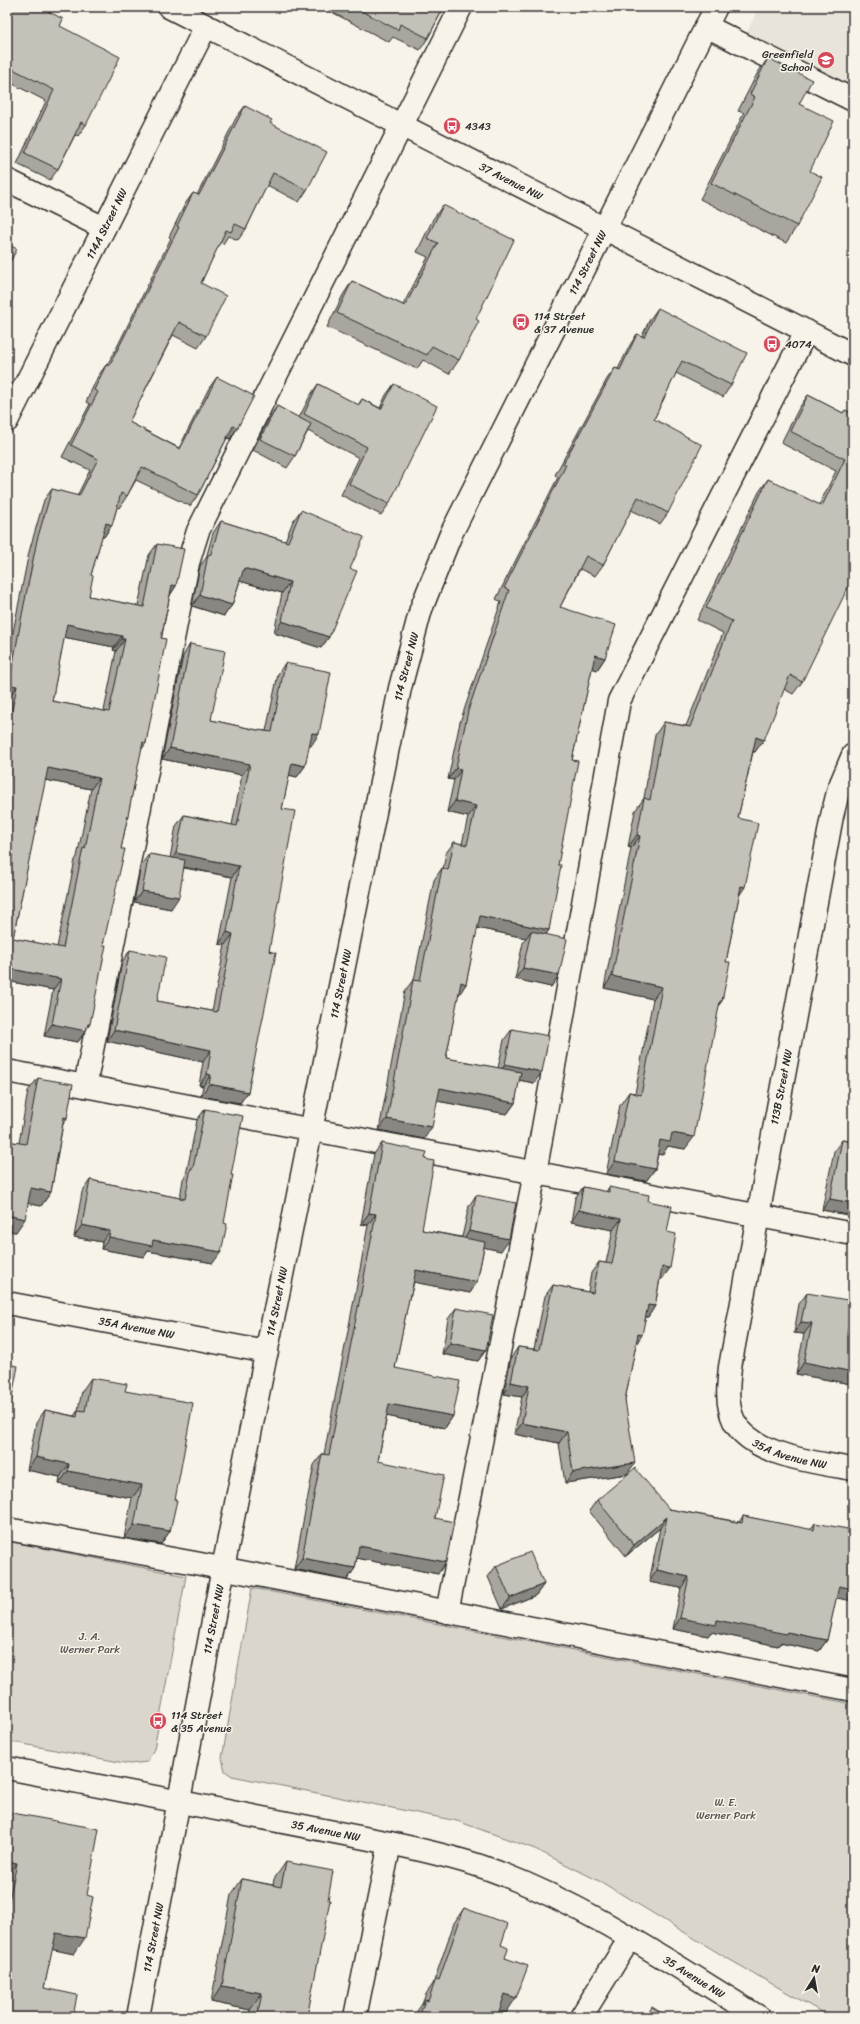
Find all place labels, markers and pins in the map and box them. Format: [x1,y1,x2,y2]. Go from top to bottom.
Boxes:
place label: Greenfield School [762,45,814,77]
school or university icon: Greenfield School [816,50,836,70]
bus stop icon: 4343 [442,116,462,136]
place label: 4343 [465,117,491,136]
place label: 114 Street & 37 Avenue [534,307,595,339]
bus stop icon: 114 Street & 37 Avenue [511,312,531,332]
bus stop icon: 4074 [762,334,782,354]
place label: 4074 [785,335,812,354]
place label: 114 Street & 35 Avenue [171,1706,232,1738]
bus stop icon: 114 Street & 35 Avenue [148,1711,168,1731]

